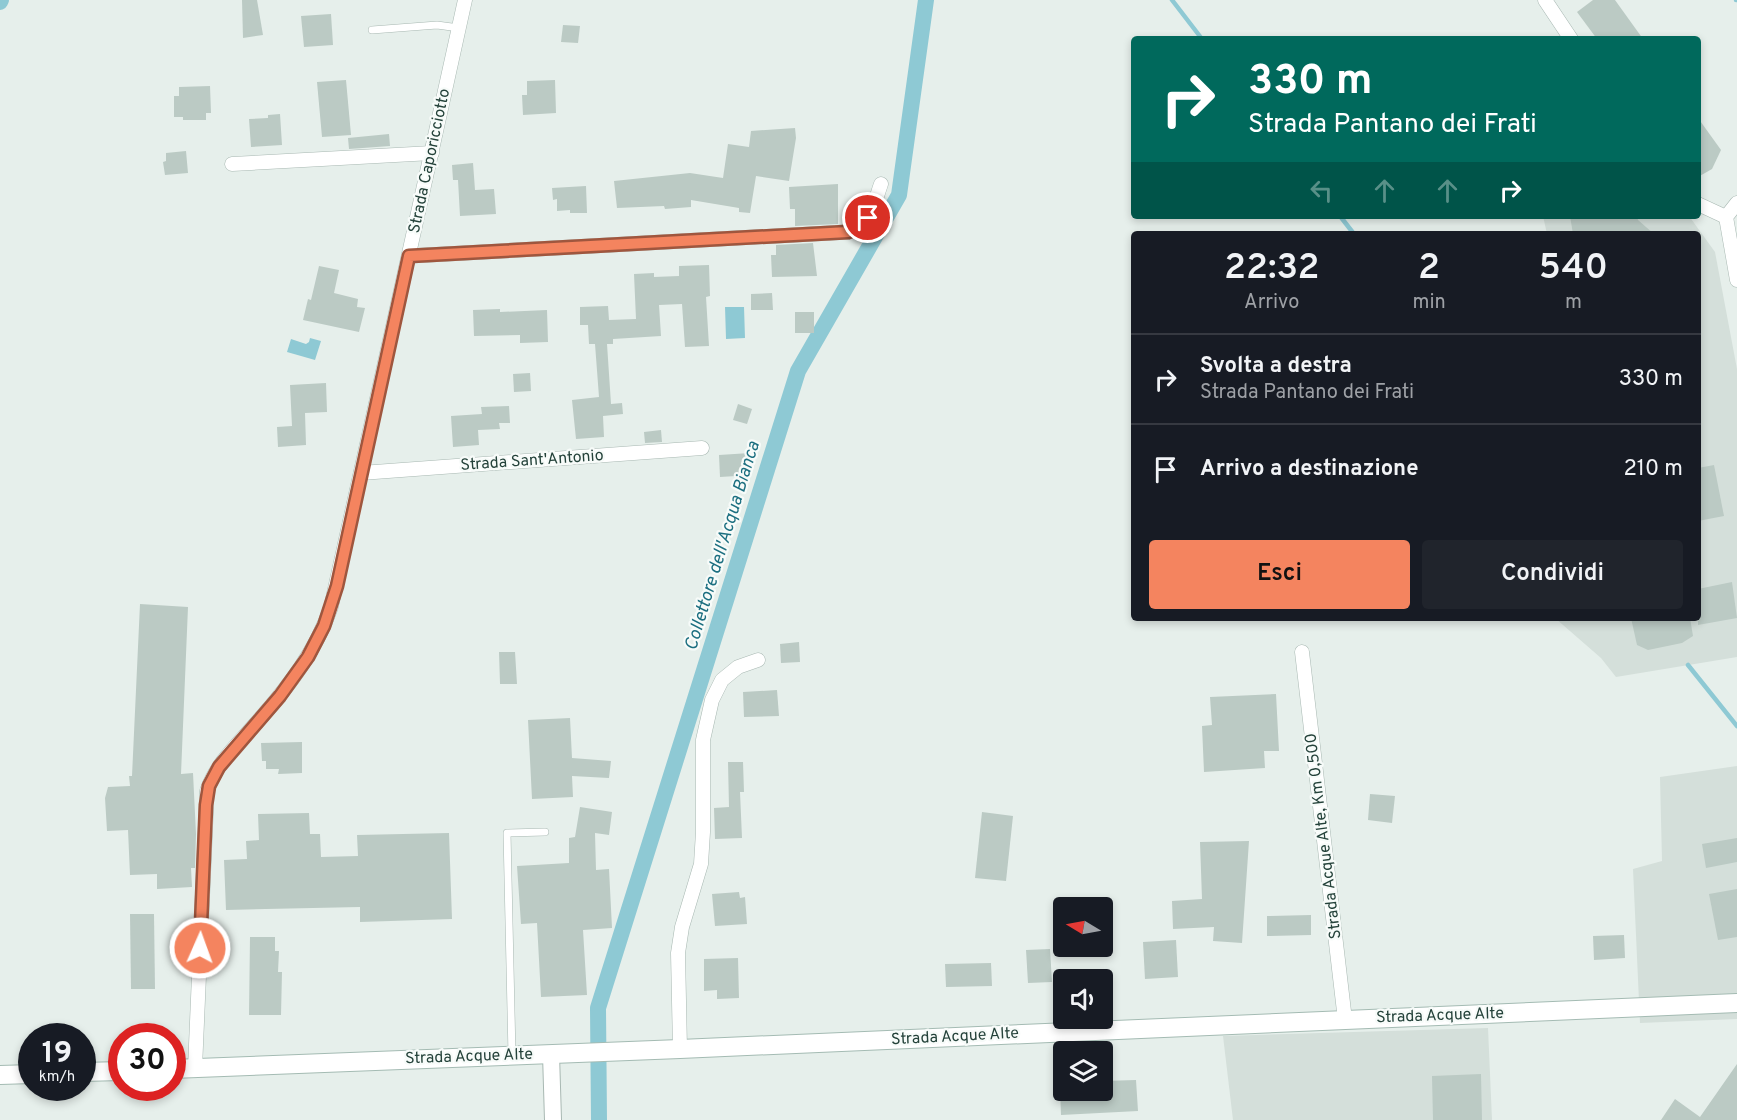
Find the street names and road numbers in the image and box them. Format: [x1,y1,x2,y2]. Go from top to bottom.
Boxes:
street label: Strada Caporicciotto [405,87,455,235]
street label: Strada Sant'Antonio [460,446,604,476]
street label: Strada Acque Alte, Km 0,500 [1301,732,1347,940]
street label: Strada Acque Alte [1376,1004,1504,1028]
street label: Strada Acque Alte [891,1024,1019,1050]
street label: Strada Acque Alte [405,1045,533,1069]

